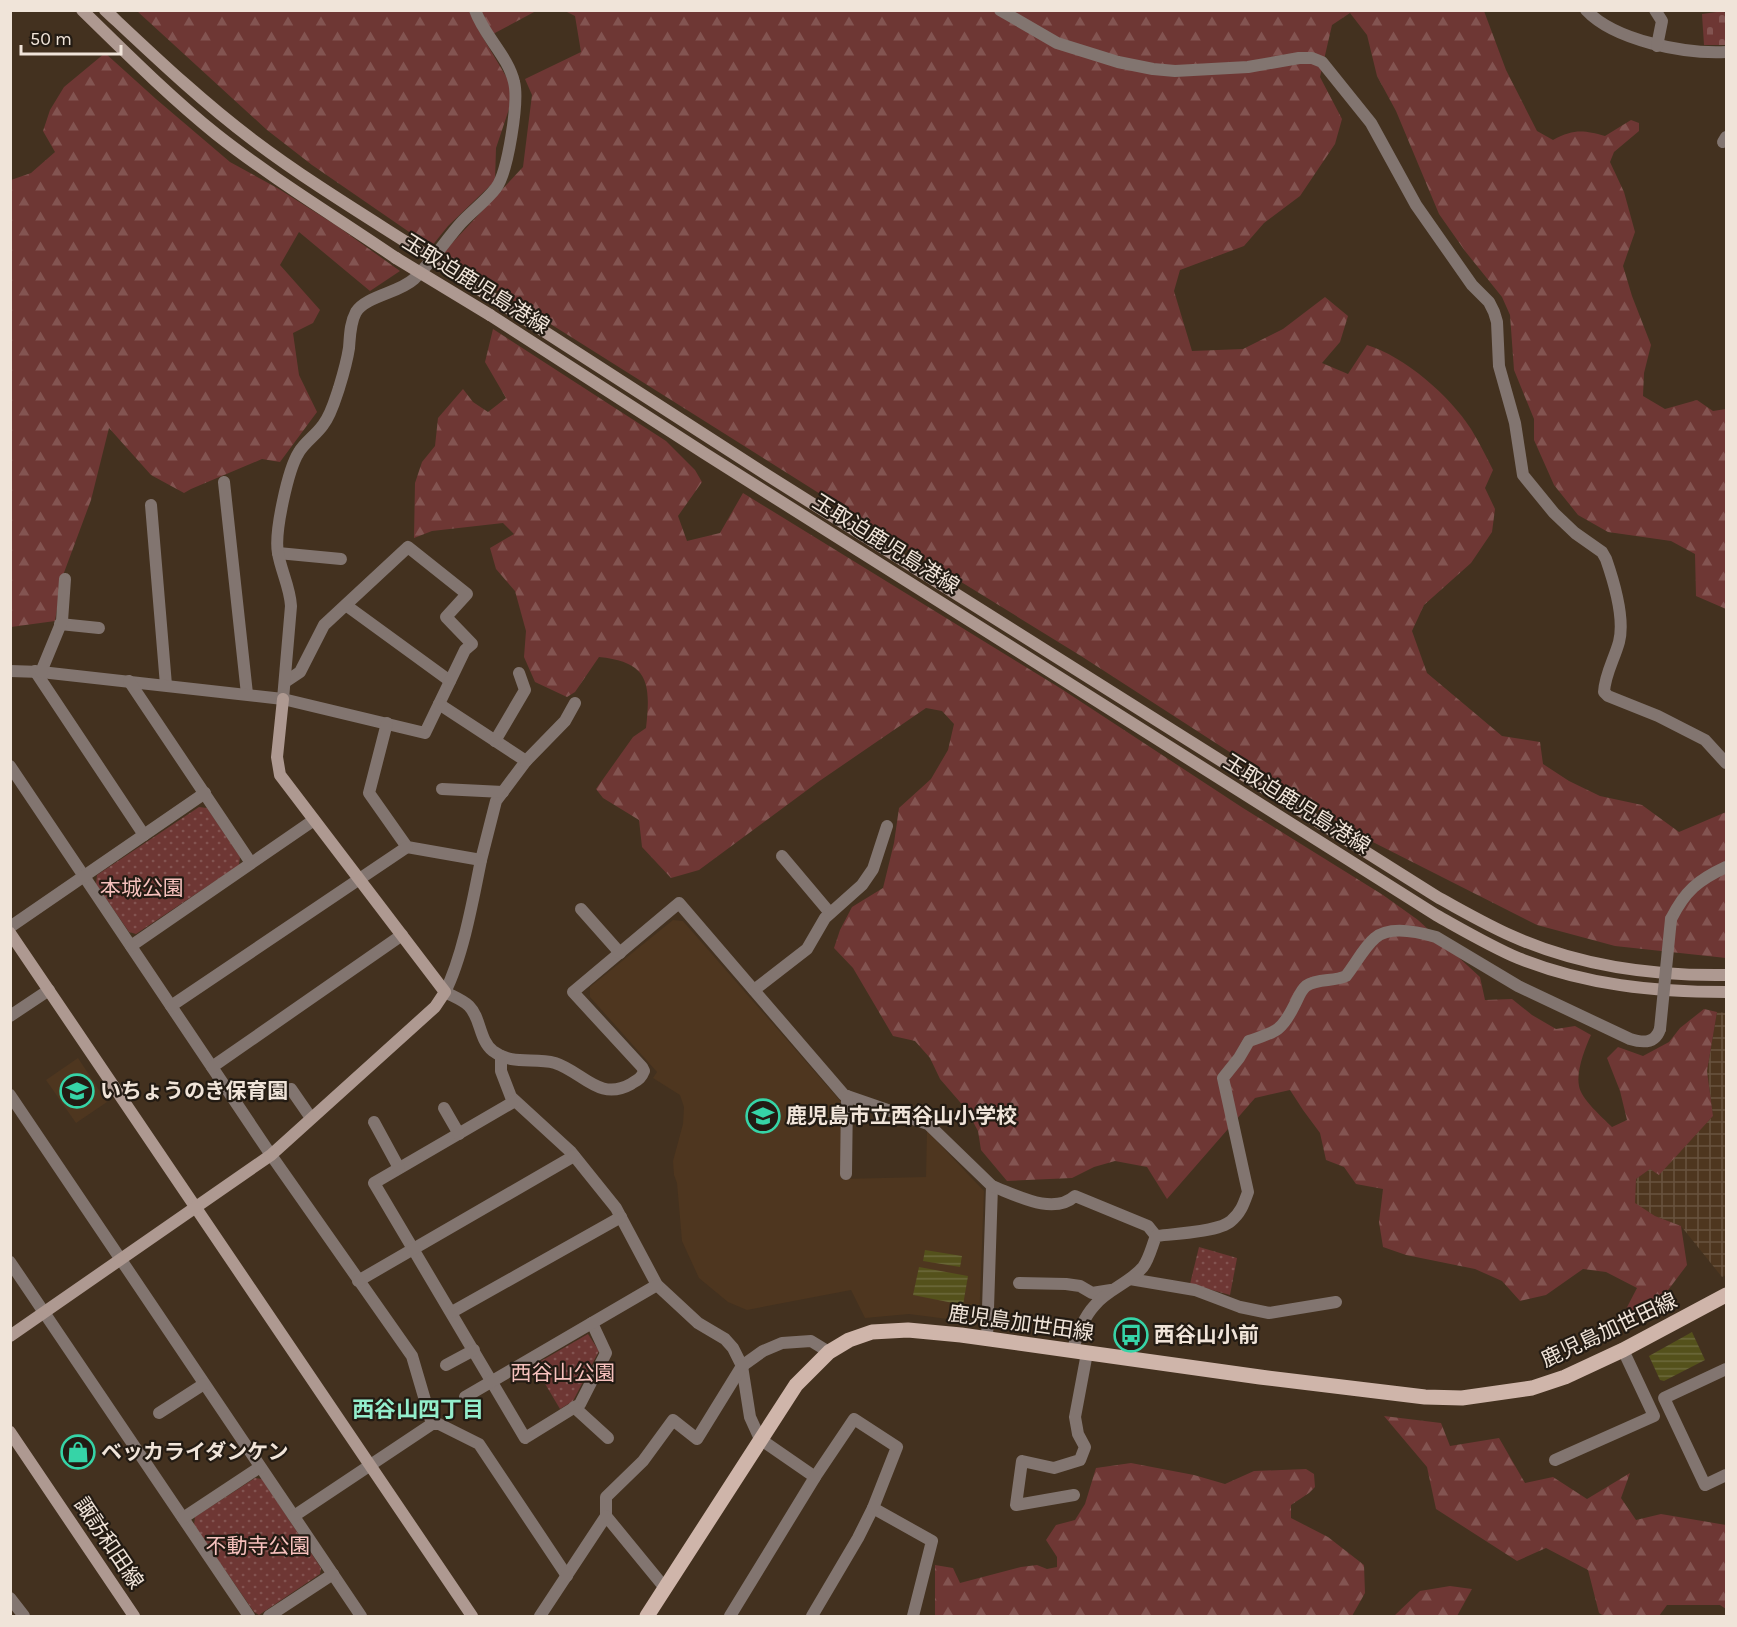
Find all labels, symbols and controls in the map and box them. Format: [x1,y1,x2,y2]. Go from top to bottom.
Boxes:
scale bar [21,18,122,56]
text: 50 m [30,28,72,50]
street label: 玉取迫鹿児島港線 [398,229,554,339]
street label: 玉取迫鹿児島港線 [808,489,964,599]
street label: 玉取迫鹿児島港線 [1219,749,1375,859]
park label: 本城公園 [100,876,184,900]
school or university icon: いちょうのき保育園 [59,1073,95,1109]
place label: いちょうのき保育園 [100,1079,288,1103]
school or university icon: 鹿児島市立西谷山小学校 [745,1098,781,1134]
place label: 鹿児島市立西谷山小学校 [786,1104,1017,1128]
street label: 鹿児島加世田線 [1537,1288,1681,1372]
street label: 鹿児島加世田線 [947,1301,1095,1345]
bus stop icon: 西谷山小前 [1113,1317,1149,1353]
place label: 西谷山小前 [1154,1323,1259,1347]
park label: 西谷山公園 [511,1361,616,1385]
district label: 西谷山四丁目 [352,1397,484,1423]
shop icon: ベッカライダンケン [60,1434,96,1470]
place label: ベッカライダンケン [101,1440,289,1464]
street label: 諏訪和田線 [70,1493,148,1593]
park label: 不動寺公園 [206,1534,311,1558]

